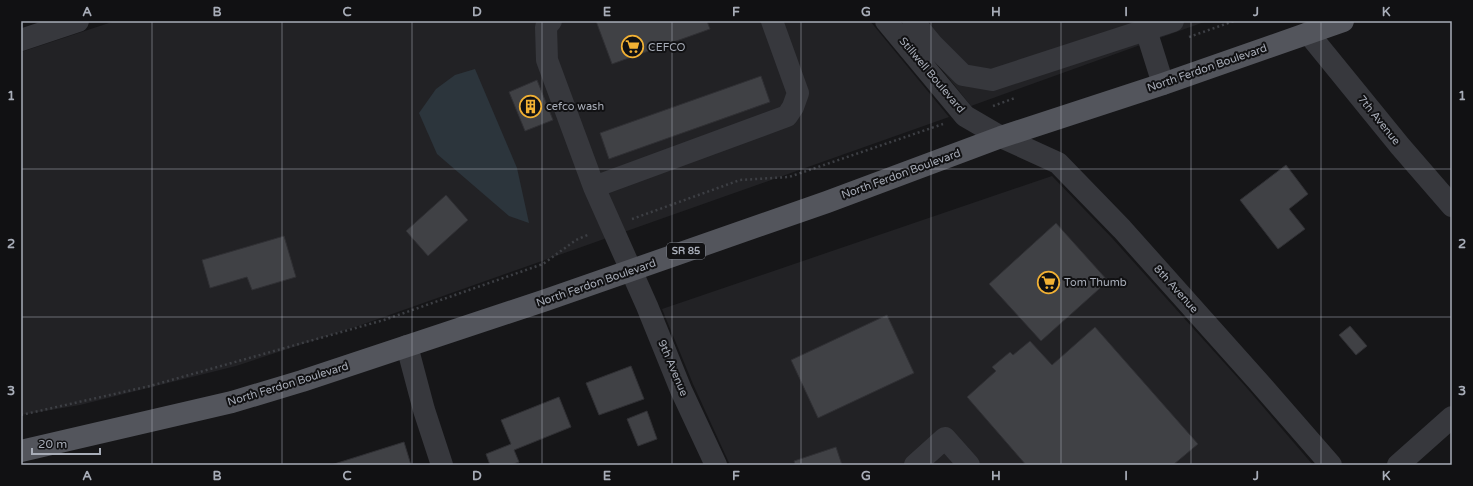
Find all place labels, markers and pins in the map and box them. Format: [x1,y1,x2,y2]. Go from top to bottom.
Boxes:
supermarket icon: CEFCO [620,34,646,60]
place label: CEFCO [648,41,686,54]
building icon: cefco wash [518,93,544,119]
place label: cefco wash [546,100,604,113]
supermarket icon: Tom Thumb [1036,269,1062,295]
place label: Tom Thumb [1064,276,1127,289]

